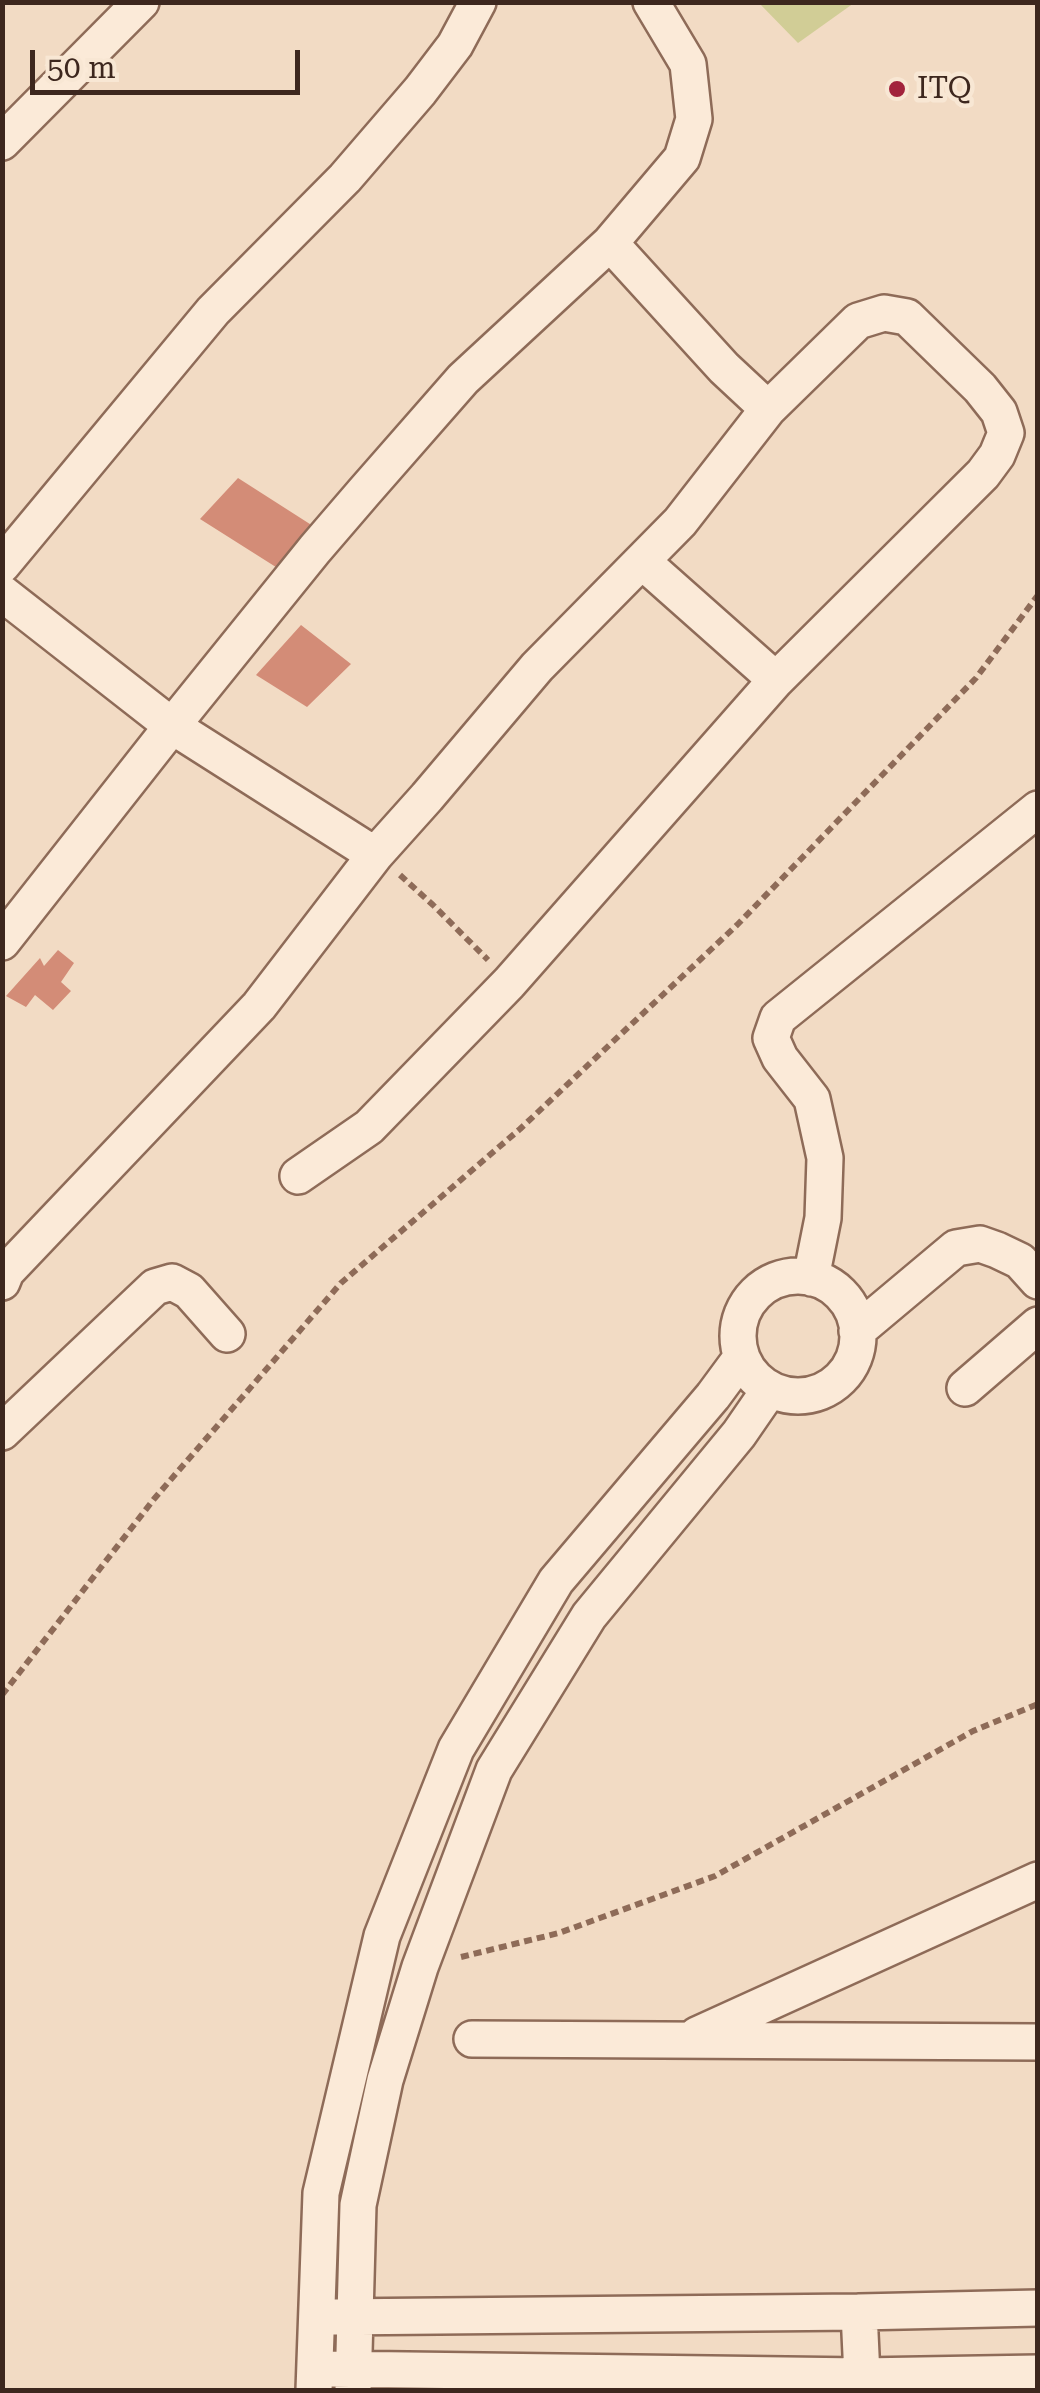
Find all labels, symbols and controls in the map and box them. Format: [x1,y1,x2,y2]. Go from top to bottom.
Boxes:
scale bar [35,30,305,92]
text: 50 m [47,50,116,85]
place label: ITQ [917,71,972,107]
marker: ITQ [886,78,908,100]

